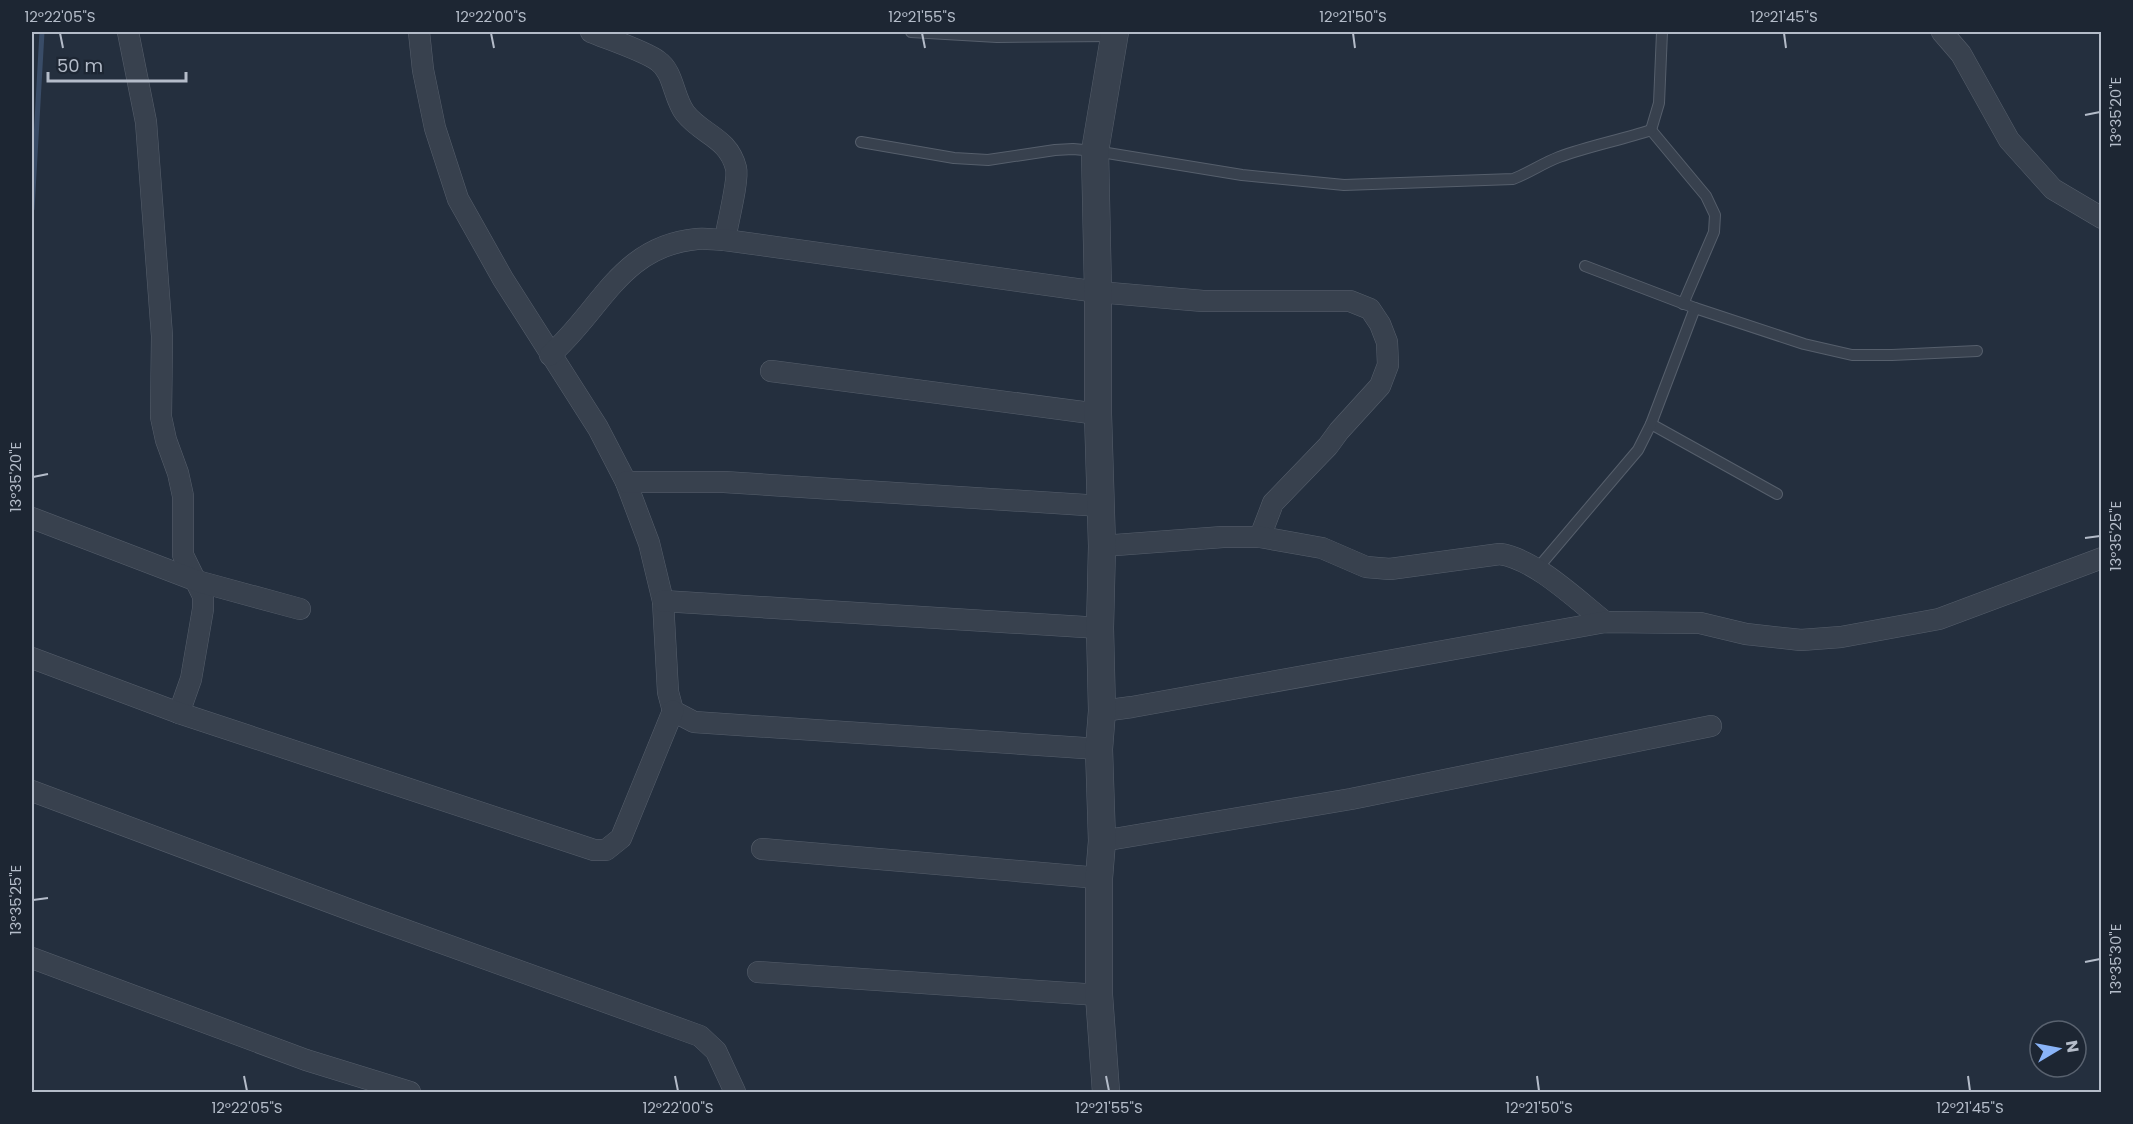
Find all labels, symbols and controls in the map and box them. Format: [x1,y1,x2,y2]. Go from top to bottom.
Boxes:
text: 12°22'05"S [24,6,96,27]
text: 12°22'00"S [455,6,527,27]
text: 12°21'55"S [888,6,956,27]
text: 12°21'50"S [1319,6,1387,27]
text: 12°21'45"S [1750,6,1818,27]
scale bar [48,45,186,83]
text: 50 m [57,53,103,78]
text: 13°35'20"E [2105,77,2126,147]
text: 13°35'20"E [5,442,26,512]
text: 13°35'25"E [2105,501,2126,571]
text: 13°35'25"E [5,865,26,935]
text: 13°35'30"E [2105,924,2126,994]
north arrow [2028,1019,2088,1079]
text: N [2060,1039,2085,1054]
text: 12°22'05"S [211,1097,283,1118]
text: 12°22'00"S [642,1097,714,1118]
text: 12°21'55"S [1075,1097,1143,1118]
text: 12°21'50"S [1505,1097,1573,1118]
text: 12°21'45"S [1936,1097,2004,1118]

